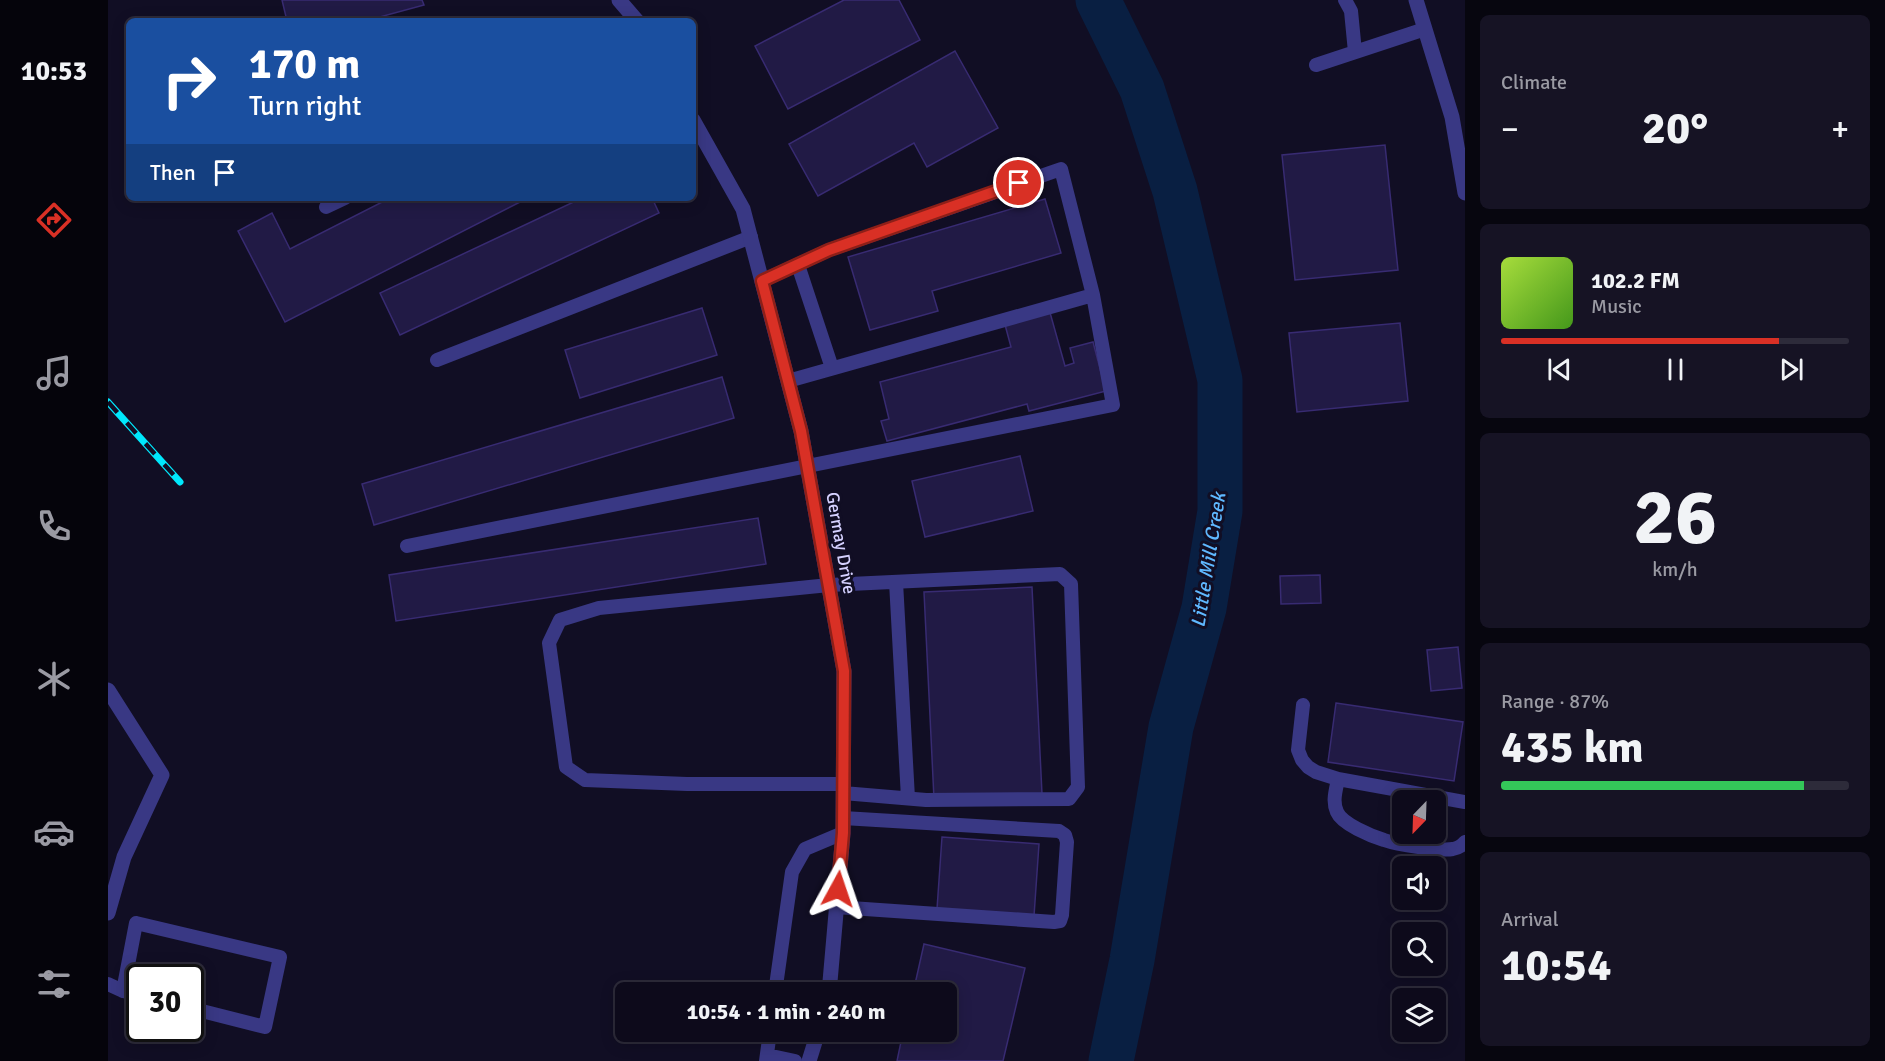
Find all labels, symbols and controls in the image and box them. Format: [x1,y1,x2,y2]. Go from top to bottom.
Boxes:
text: 170 m [249,39,360,90]
icon: right [150,42,228,120]
text: 10:53 [21,55,87,88]
text: Climate [1501,70,1567,95]
text: Turn right [249,90,362,123]
text: 20° [1642,101,1708,156]
text: − [1501,109,1519,150]
text: + [1831,109,1849,150]
icon: arrive [208,156,241,189]
pin [993,157,1044,208]
text: Then [150,159,196,186]
icon: arrive [1002,166,1035,199]
icon: directions [33,199,75,241]
text: 102.2 FM [1591,267,1680,294]
text: Music [1591,294,1642,319]
icon: music [33,352,75,394]
icon: previous [1543,353,1576,386]
icon: pause [1659,353,1692,386]
icon: next [1775,353,1808,386]
text: 26 [1633,470,1717,566]
water label: Little Mill Creek [1186,489,1232,629]
street label: Germay Drive [821,490,861,596]
icon: phone [33,505,75,547]
text: km/h [1652,557,1698,582]
icon: climate [33,658,75,700]
text: Range · 87% [1501,689,1609,714]
text: 435 km [1501,720,1644,775]
north arrow [1392,790,1446,844]
map controls [1392,790,1446,1042]
icon: car [33,811,75,853]
button: sound [1392,856,1446,910]
position arrow [806,857,870,921]
text: Arrival [1501,907,1559,932]
button: search [1392,922,1446,976]
text: 10:54 [1501,938,1611,993]
icon: filters [33,963,75,1005]
speed limit sign: 30 [126,964,204,1042]
button: layers [1392,988,1446,1042]
text: 10:54 · 1 min · 240 m [686,998,886,1025]

